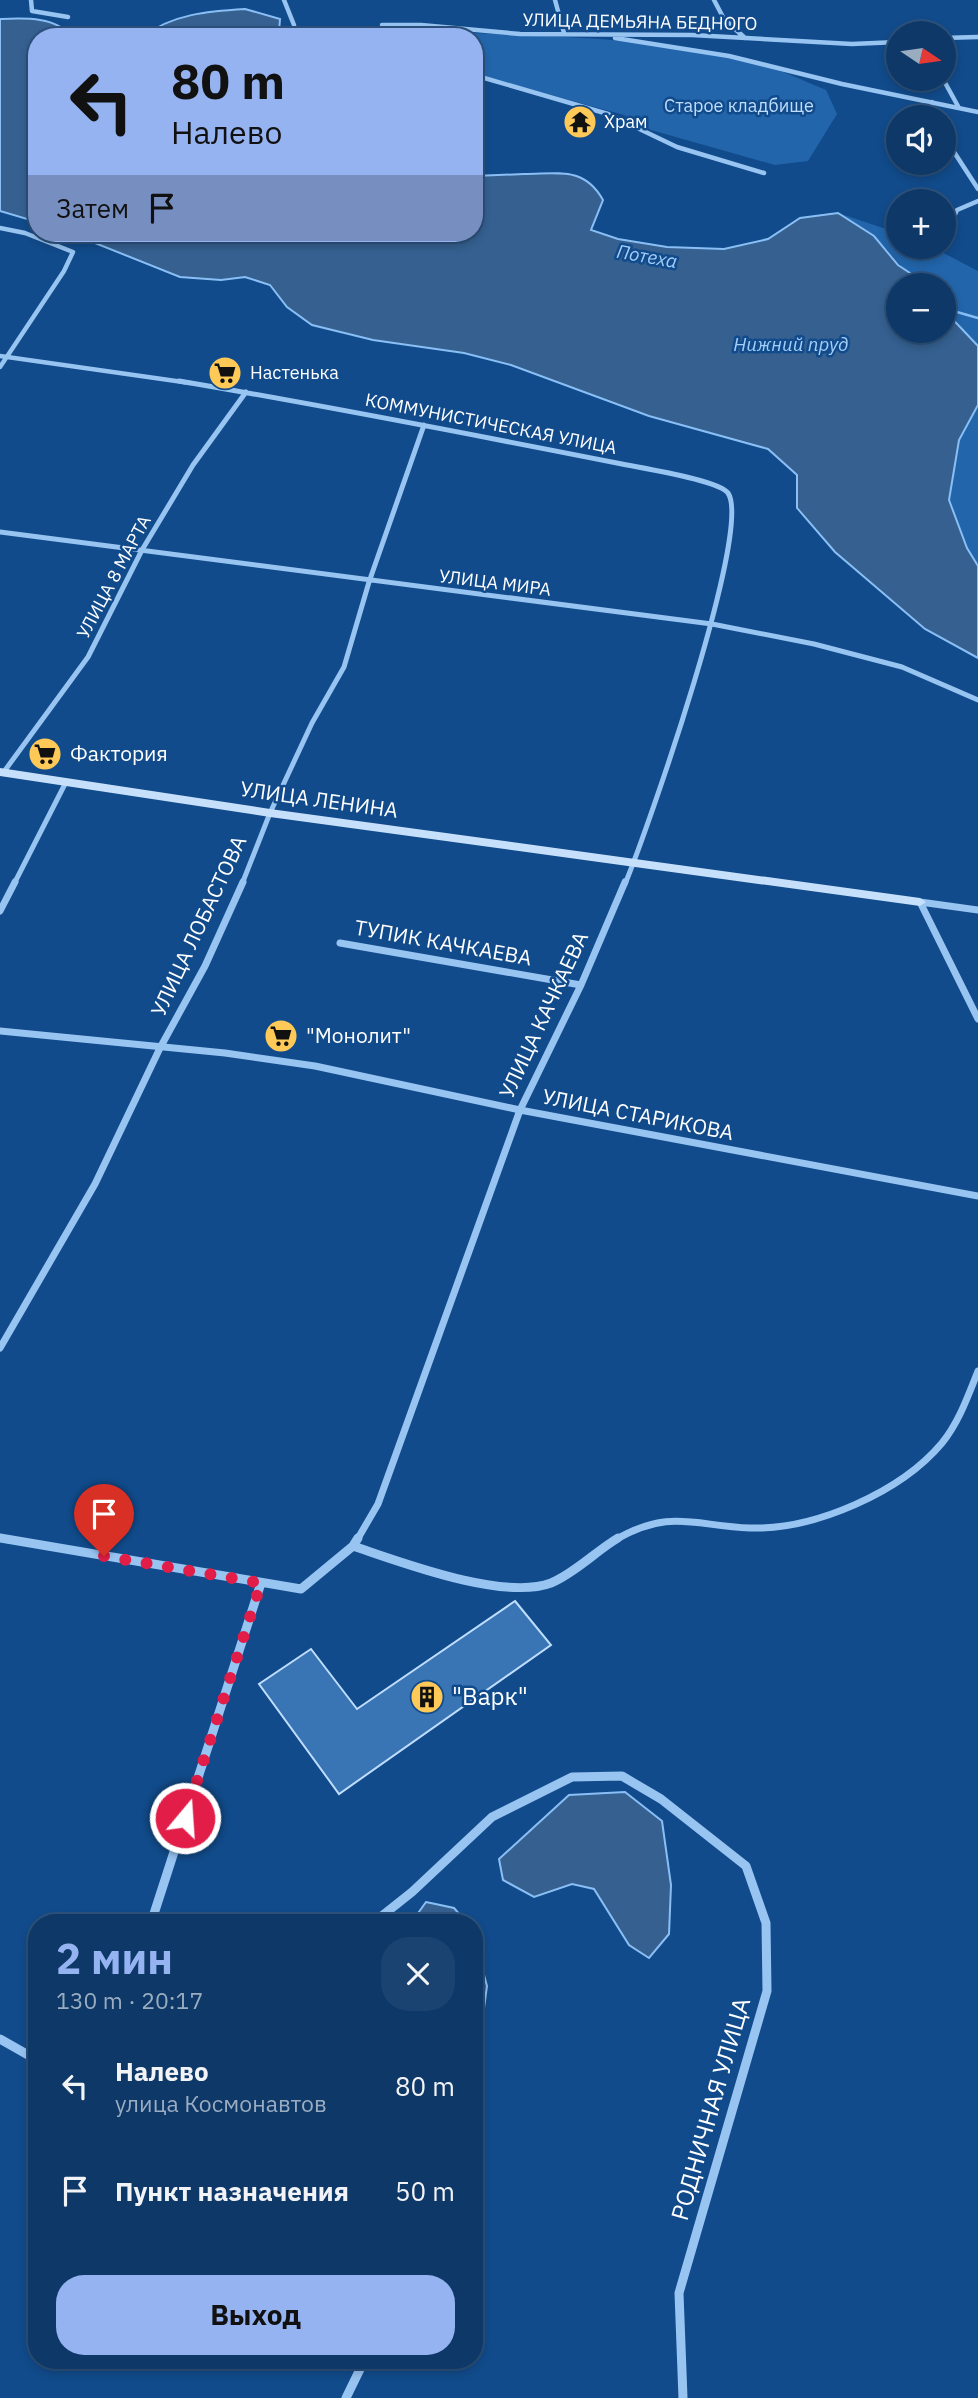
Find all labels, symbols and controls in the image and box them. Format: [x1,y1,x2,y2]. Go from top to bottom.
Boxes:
street label: УЛИЦА ДЕМЬЯНА БЕДНОГО [522,8,758,35]
north arrow [886,21,956,91]
map controls [886,21,956,343]
text: 80 m [171,49,285,112]
icon: left [56,56,147,147]
park label: Старое кладбище [664,94,814,117]
temple icon: Храм [561,103,599,141]
button: sound [886,105,956,175]
place label: Храм [604,110,648,133]
text: Налево [171,111,282,153]
icon: arrive [143,189,181,227]
button: + [886,189,956,259]
text: Затем [56,191,129,225]
water label: Потеха [615,239,679,273]
button: − [886,273,956,343]
water label: Нижний пруд [733,332,849,356]
supermarket icon: Настенька [206,354,244,392]
place label: Настенька [250,361,339,384]
street label: КОММУНИСТИЧЕСКАЯ УЛИЦА [363,388,619,459]
street label: УЛИЦА 8 МАРТА [71,511,156,642]
street label: УЛИЦА МИРА [438,564,553,601]
supermarket icon: Фактория [26,735,64,773]
place label: Фактория [70,739,168,767]
street label: УЛИЦА ЛЕНИНА [238,774,400,824]
street label: УЛИЦА ЛОБАСТОВА [144,831,252,1020]
street label: ТУПИК КАЧКАЕВА [352,913,534,971]
street label: УЛИЦА КАЧКАЕВА [492,927,594,1102]
supermarket icon: "Монолит" [262,1017,300,1055]
place label: "Монолит" [306,1021,411,1049]
street label: УЛИЦА СТАРИКОВА [540,1082,736,1146]
pin [74,1484,134,1556]
icon: arrive [85,1495,123,1533]
building icon: "Варк" [408,1678,446,1716]
place label: "Варк" [452,1680,528,1712]
position arrow [148,1781,222,1855]
text: 2 мин [56,1931,173,1986]
button: close [381,1937,455,2011]
text: 130 m · 20:17 [56,1985,203,2015]
street label: РОДНИЧНАЯ УЛИЦА [663,1993,757,2224]
text: Налево [115,2054,209,2088]
icon: left [56,2067,94,2105]
text: 80 m [395,2069,455,2103]
text: улица Космонавтов [115,2088,327,2118]
icon: arrive [56,2172,94,2210]
text: Пункт назначения [115,2174,349,2208]
text: 50 m [395,2174,455,2208]
button: Выход [56,2275,455,2355]

